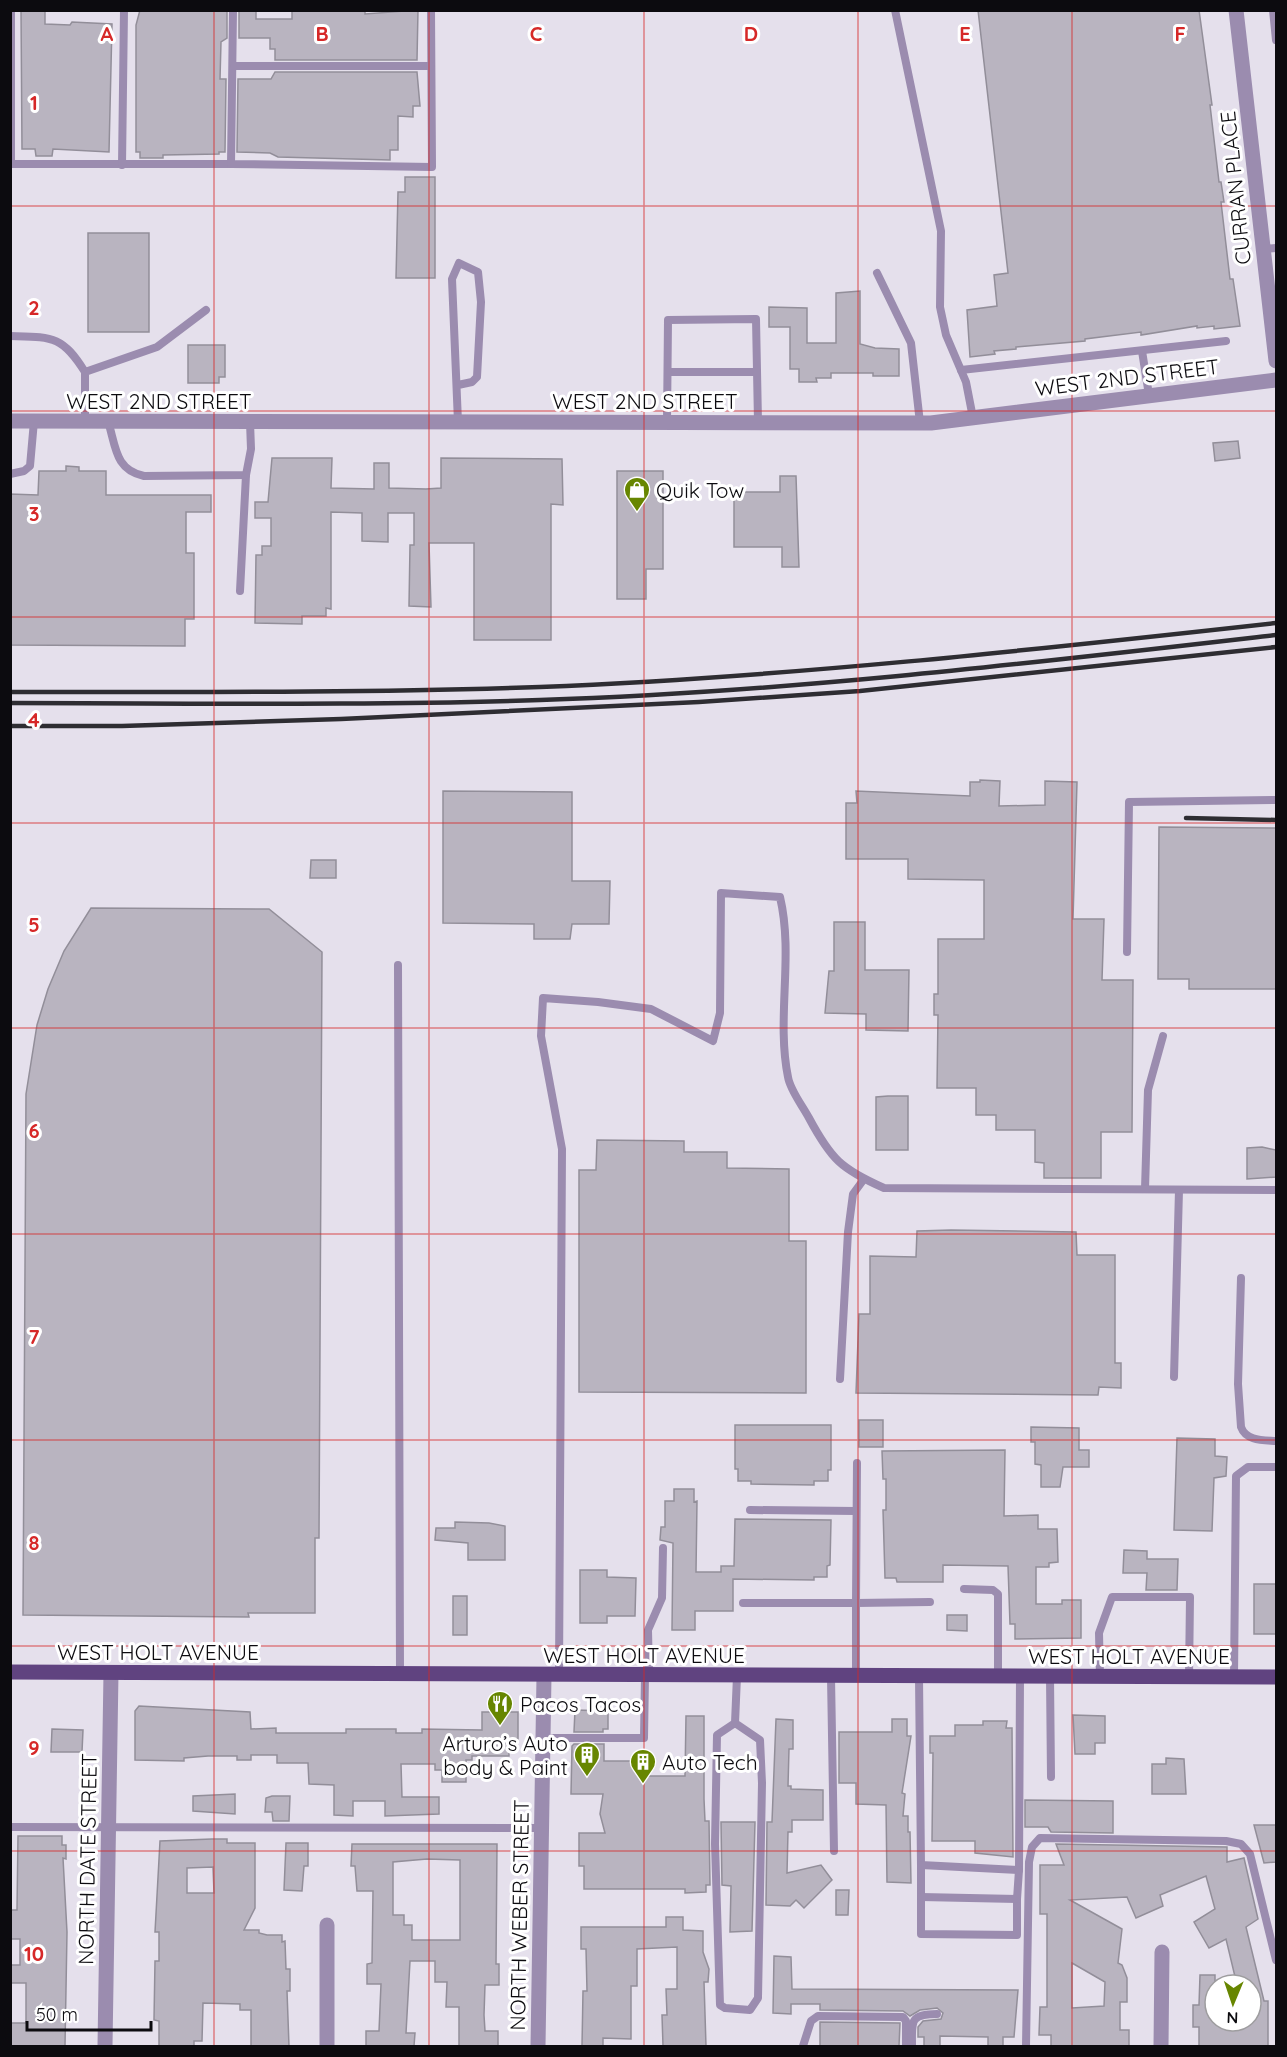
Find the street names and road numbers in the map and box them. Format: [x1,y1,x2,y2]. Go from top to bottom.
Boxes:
street label: CURRAN PLACE [1214,110,1256,266]
street label: WEST 2ND STREET [1033,353,1221,401]
street label: WEST 2ND STREET [66,388,252,414]
street label: WEST 2ND STREET [552,388,738,414]
street label: WEST HOLT AVENUE [57,1639,259,1665]
street label: WEST HOLT AVENUE [543,1642,745,1668]
street label: WEST HOLT AVENUE [1028,1643,1230,1669]
street label: NORTH DATE STREET [72,1753,102,1965]
street label: NORTH WEBER STREET [504,1799,534,2031]

